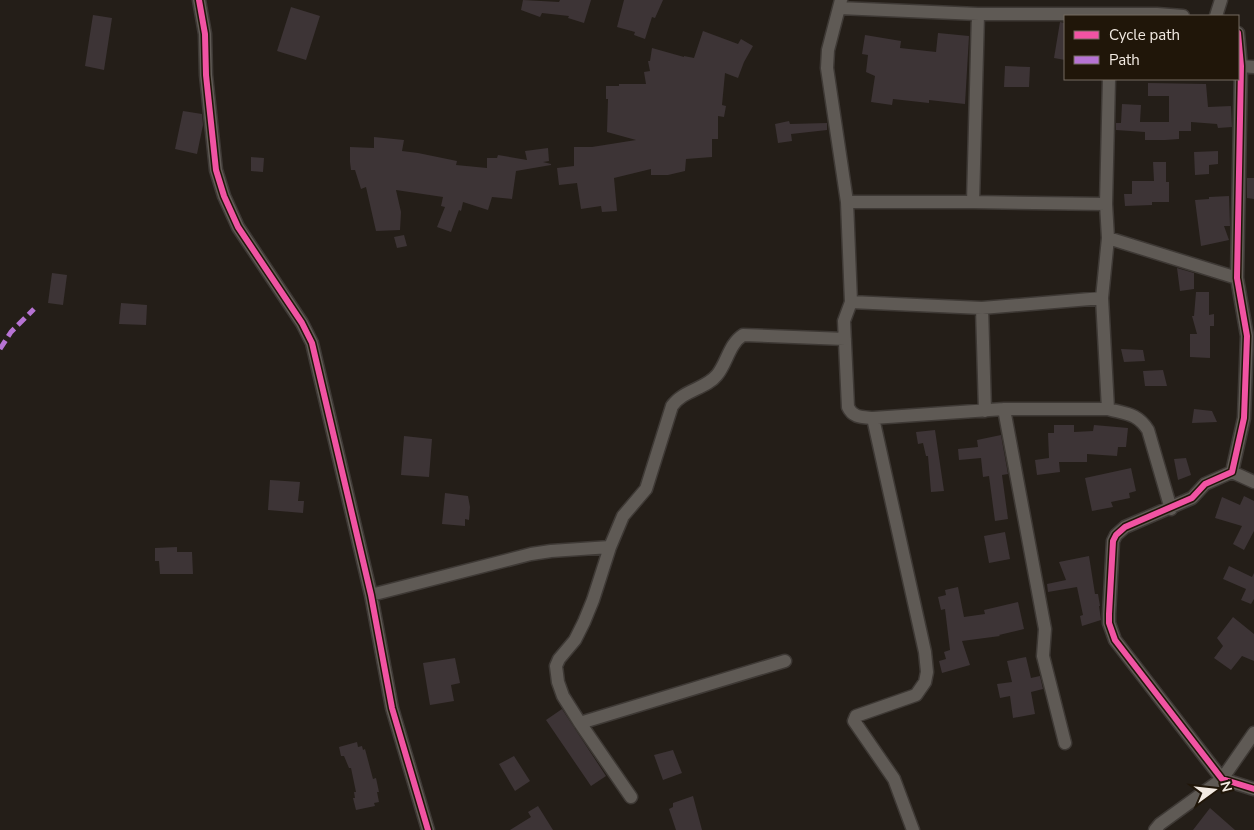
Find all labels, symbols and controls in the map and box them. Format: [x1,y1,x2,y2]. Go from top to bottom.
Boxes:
legend [1064,15,1239,80]
text: Cycle path [1109,25,1180,45]
text: Path [1109,50,1140,70]
north arrow [1189,765,1239,815]
text: N [1216,779,1237,794]

